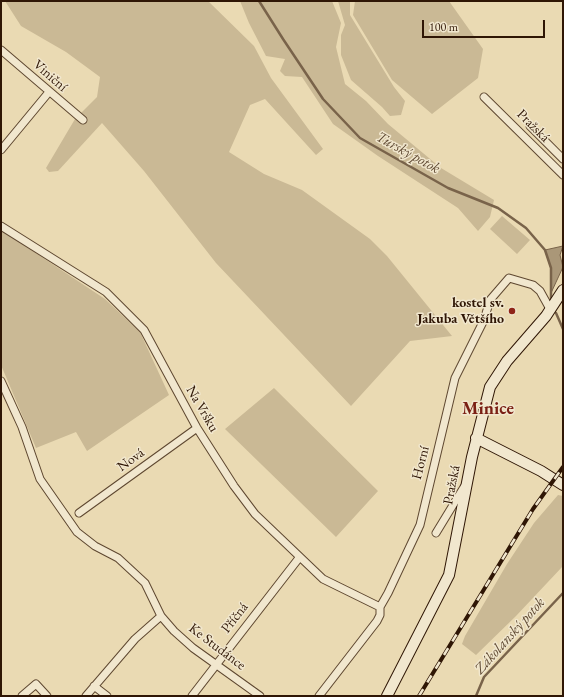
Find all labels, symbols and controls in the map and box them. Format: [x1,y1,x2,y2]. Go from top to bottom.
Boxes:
scale bar [424,12,547,38]
text: 100 m [429,19,458,35]
street label: Viniční [30,57,70,95]
street label: Pražská [513,106,553,146]
water label: Turský potok [373,128,443,178]
place label: kostel sv. Jakuba Většího [417,295,504,328]
marker: kostel sv. Jakuba Většího [507,306,517,316]
street label: Na Vršku [182,383,222,435]
district label: Minice [462,398,514,420]
street label: Nová [114,445,148,475]
street label: Horní [409,445,433,481]
street label: Pražská [440,464,464,506]
water label: Zákolanský potok [471,594,549,678]
street label: Příčná [218,599,252,637]
street label: Ke Studánce [185,620,249,674]

